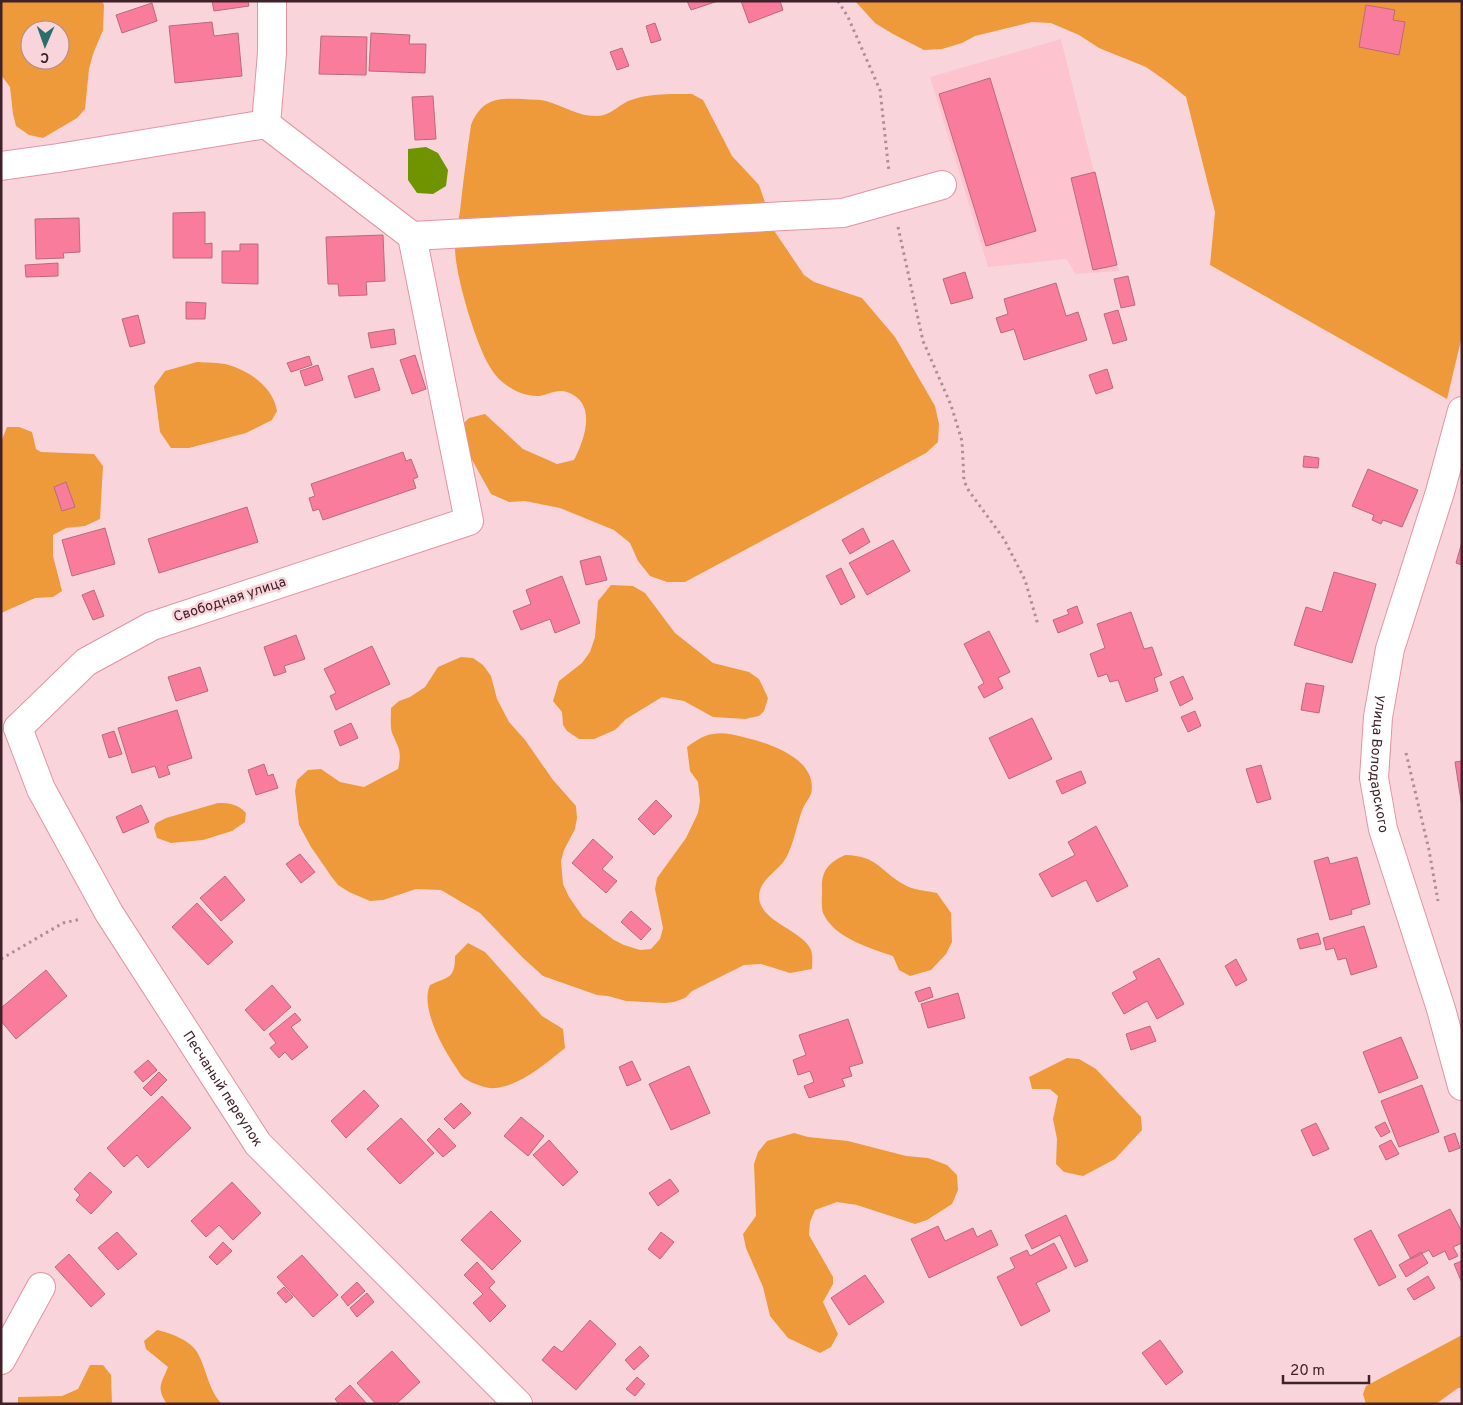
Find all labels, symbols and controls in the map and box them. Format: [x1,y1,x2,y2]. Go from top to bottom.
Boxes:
north arrow [20,20,70,70]
text: С [40,48,49,65]
street label: Свободная улица [172,574,288,626]
street label: улица Володарского [1365,694,1392,834]
street label: Песчаный переулок [179,1028,266,1150]
scale bar [1283,1352,1369,1384]
text: 20 m [1290,1362,1325,1381]

